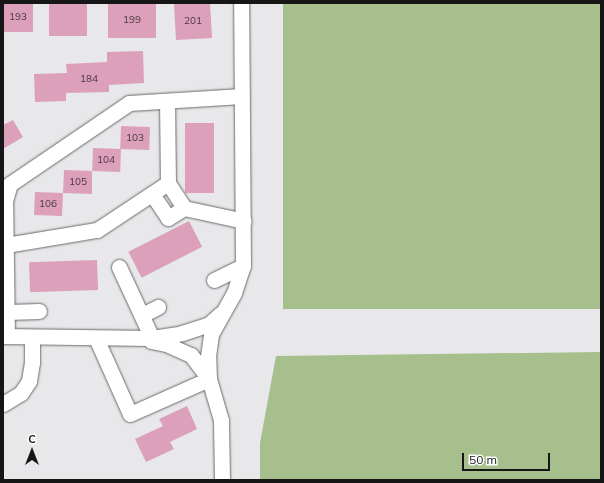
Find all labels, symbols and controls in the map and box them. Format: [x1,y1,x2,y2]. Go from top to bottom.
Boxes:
house number: 193 [9,11,27,23]
house number: 199 [123,14,141,26]
house number: 201 [184,15,202,27]
house number: 184 [80,73,98,85]
house number: 103 [126,132,144,144]
house number: 104 [97,154,115,166]
house number: 105 [69,176,87,188]
house number: 106 [39,198,57,210]
north arrow [12,431,52,471]
text: С [28,432,36,446]
scale bar [464,445,552,471]
text: 50 m [469,452,497,467]

